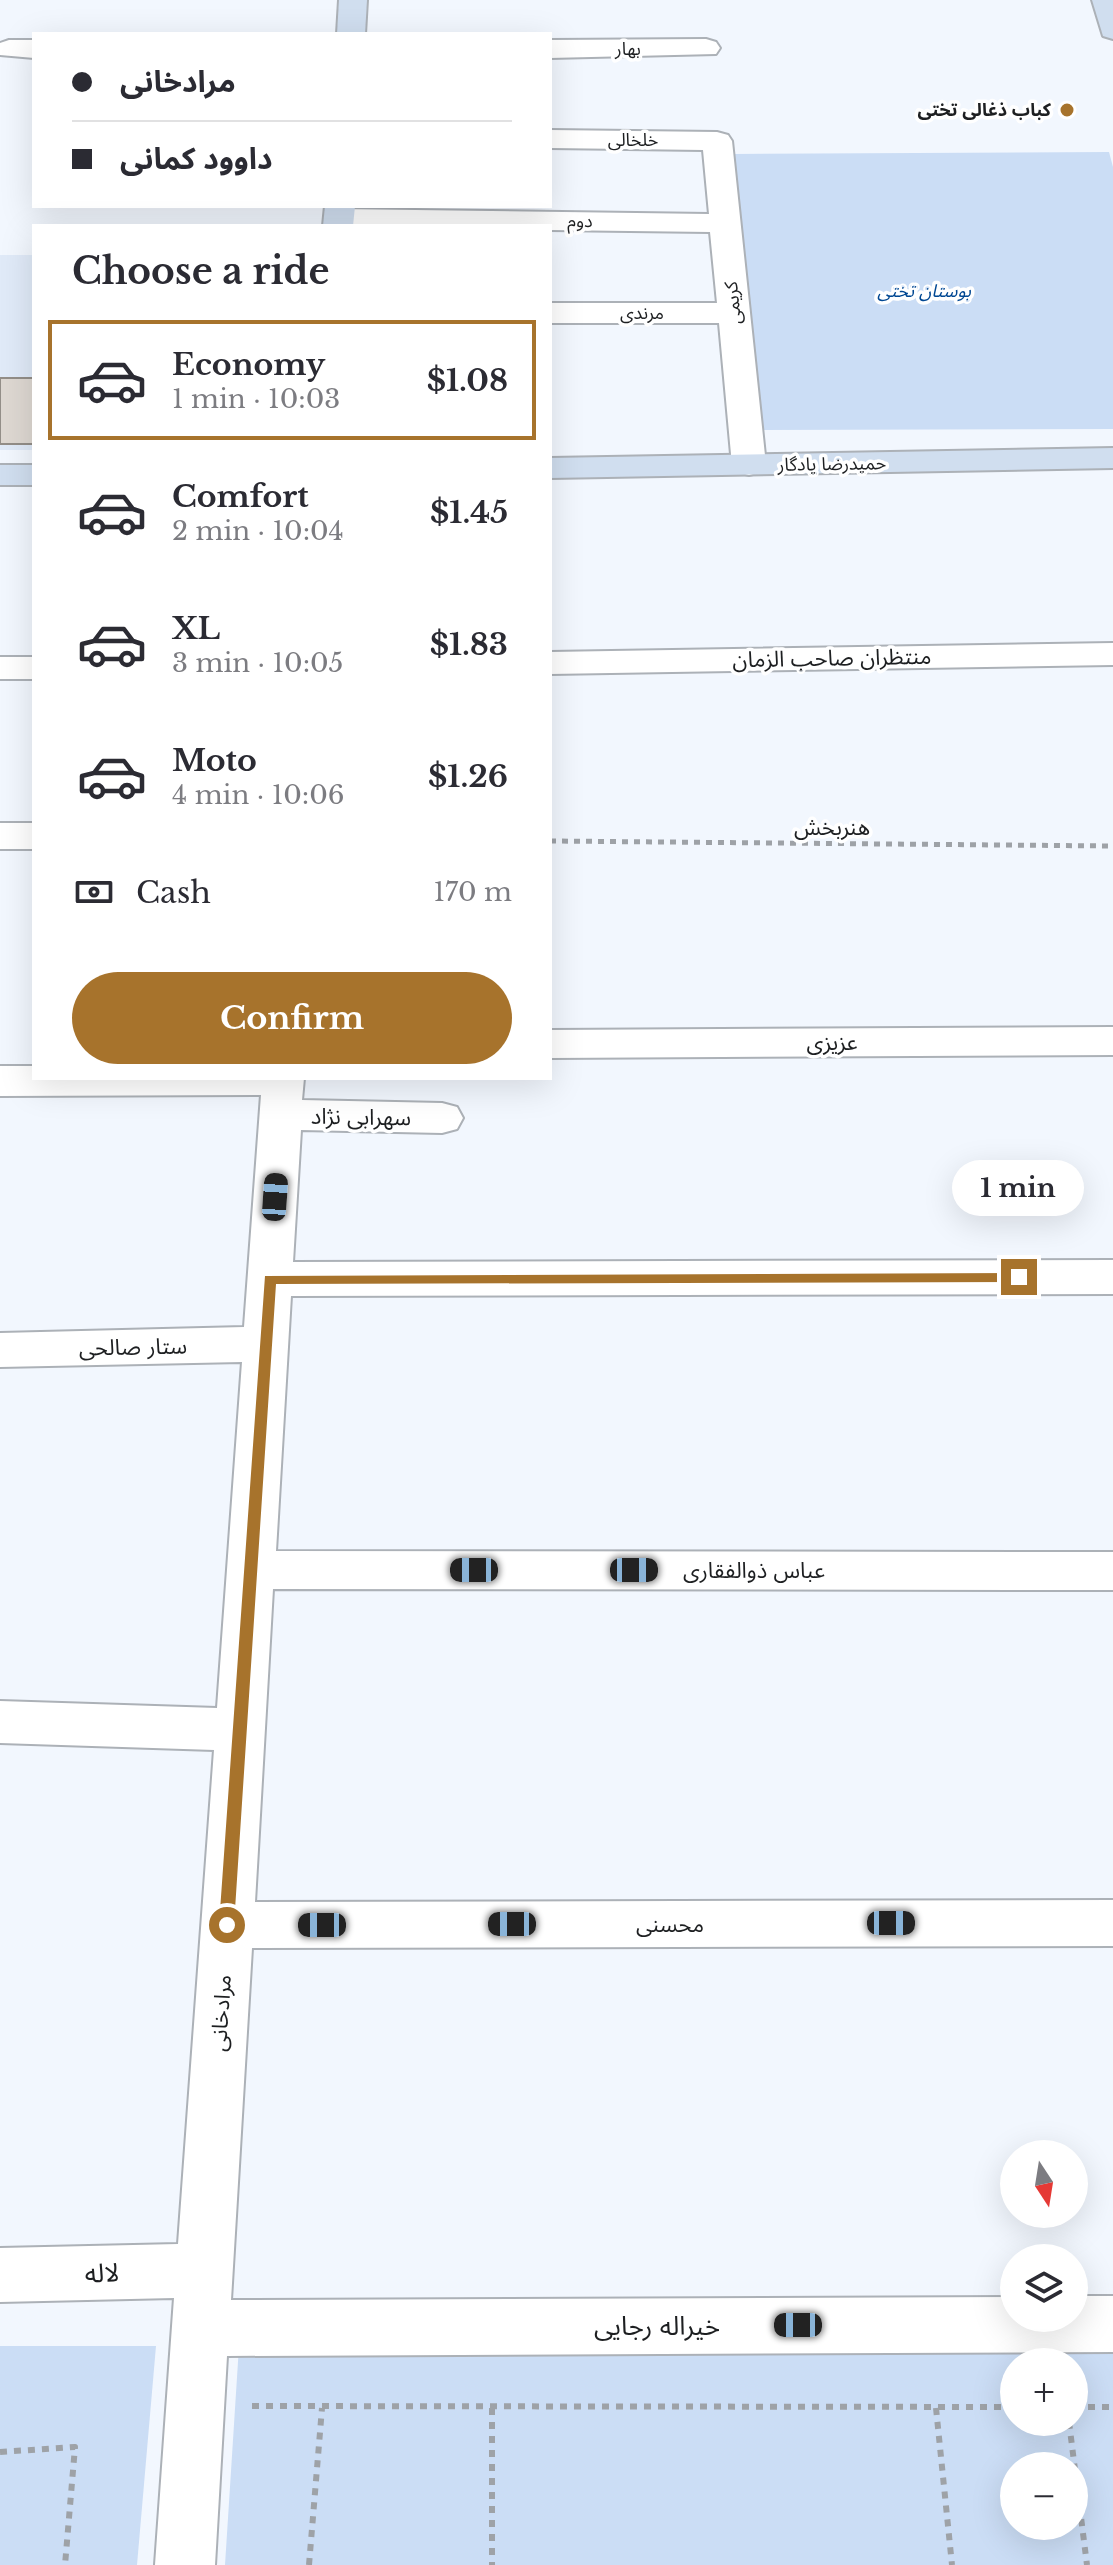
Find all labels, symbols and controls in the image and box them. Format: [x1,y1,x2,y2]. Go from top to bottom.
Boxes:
street label: بهار [614,38,641,60]
text: مرادخانی [120,63,236,100]
place label: کباب ذغالی تختی [917,99,1052,121]
marker: کباب ذغالی تختی [1058,101,1076,119]
street label: خلخالی [608,129,658,151]
text: داوود کمانی [120,140,272,177]
street label: دوم [567,210,593,235]
text: Choose a ride [72,249,329,294]
street label: کریمی [720,280,746,326]
park label: بوستان تختی [877,280,971,302]
street label: مرندی [620,302,664,324]
icon: car [76,344,148,416]
text: Economy [172,346,325,383]
text: $1.08 [427,362,508,399]
text: 1 min · 10:03 [172,383,340,415]
street label: حمیدرضا یادگار [777,452,886,476]
icon: car [76,476,148,548]
text: Comfort [172,478,309,515]
text: $1.45 [430,494,508,531]
text: 2 min · 10:04 [172,515,344,547]
icon: car [76,608,148,680]
text: XL [172,610,220,647]
text: $1.83 [430,626,508,663]
street label: منتظران صاحب الزمان [732,643,932,673]
text: 3 min · 10:05 [172,647,343,679]
icon: car [76,740,148,812]
text: Moto [172,742,257,779]
text: $1.26 [428,758,508,795]
text: 4 min · 10:06 [172,779,345,811]
street label: هنربخش [794,814,870,841]
icon: cash [72,870,116,914]
text: Cash [136,874,211,911]
text: 170 m [433,876,512,908]
button: Confirm [72,972,512,1064]
street label: عزیزی [806,1029,858,1056]
street label: سهرابی نژاد [311,1103,411,1131]
callout: 1 min [953,1161,1085,1217]
car [261,1172,289,1222]
text: 1 min [980,1172,1056,1204]
route end [1001,1259,1037,1295]
street label: ستار صالحی [79,1333,187,1361]
street label: عباس ذوالفقاری [683,1557,825,1584]
car [450,1558,498,1582]
car [610,1558,658,1582]
route start [209,1907,245,1943]
street label: محسنی [636,1911,704,1938]
car [867,1911,915,1935]
car [488,1912,536,1936]
car [298,1913,346,1937]
street label: مرادخانی [205,1974,237,2052]
north arrow [1000,2140,1088,2228]
map controls [1000,2140,1088,2540]
button: layers [1000,2244,1088,2332]
street label: لاله [84,2256,120,2290]
street label: خیراله رجایی [594,2310,720,2342]
car [774,2313,822,2337]
button: + [1000,2348,1088,2436]
button: − [1000,2452,1088,2540]

